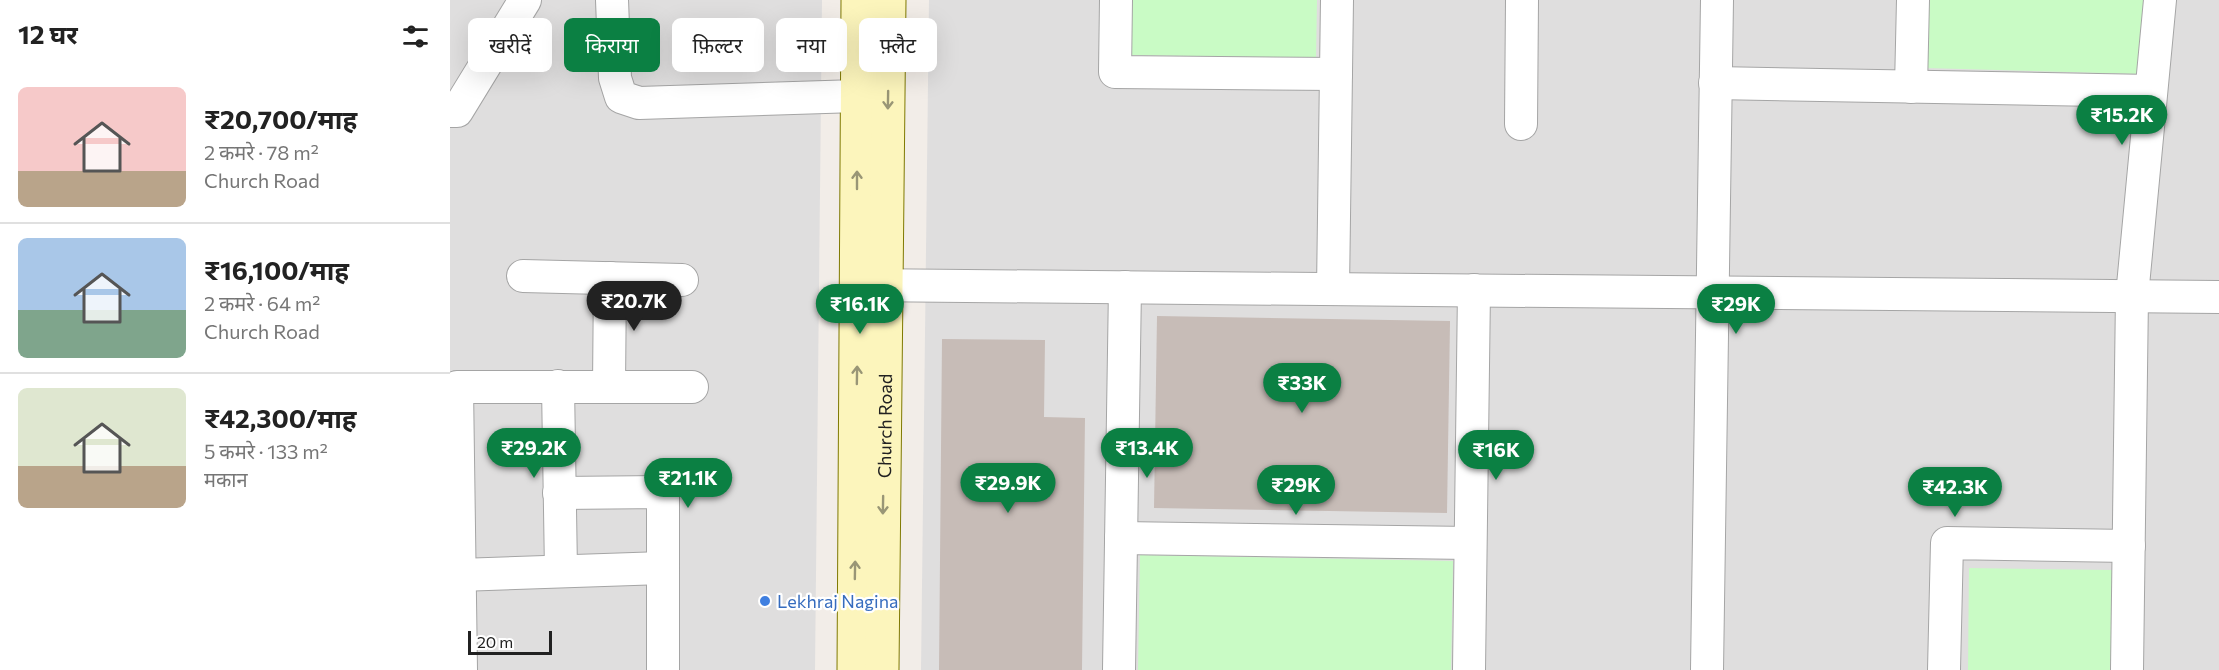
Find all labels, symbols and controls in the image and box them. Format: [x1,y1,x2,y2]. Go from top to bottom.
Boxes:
text: 12 घर [18,18,78,49]
chip: खरीदें [468,18,552,72]
chip: किराया [564,18,660,72]
chip: फ़िल्टर [672,18,764,72]
chip: नया [776,18,847,72]
chip: फ़्लैट [859,18,937,72]
icon: filters [399,20,432,53]
one-way arrow [882,90,894,110]
pin: ₹15.2K [2073,95,2171,146]
text: ₹15.2K [2090,102,2154,126]
text: ₹20,700/माह [204,103,357,134]
icon: home [66,111,138,183]
text: 2 कमरे · 78 m² [204,140,319,164]
text: Church Road [204,168,320,192]
one-way arrow [852,170,863,190]
text: ₹16,100/माह [204,254,349,285]
icon: home [66,262,138,334]
pin: ₹20.7K [585,281,683,332]
pin: ₹16.1K [811,284,909,335]
pin: ₹29K [1700,284,1772,335]
text: ₹20.7K [601,288,667,312]
text: 2 कमरे · 64 m² [204,291,320,315]
text: ₹16.1K [830,291,890,315]
text: ₹29K [1711,291,1761,315]
text: Church Road [204,319,320,343]
pin: ₹33K [1266,363,1338,414]
one-way arrow [851,365,863,385]
text: ₹33K [1277,370,1327,394]
street label: Church Road [873,374,896,478]
text: ₹42,300/माह [204,402,357,433]
icon: home [66,412,138,484]
pin: ₹29.2K [485,428,583,479]
pin: ₹13.4K [1098,428,1196,479]
pin: ₹16K [1460,430,1532,481]
text: ₹29.2K [501,435,567,459]
text: ₹13.4K [1115,435,1179,459]
text: ₹16K [1472,437,1520,461]
text: 5 कमरे · 133 m² [204,439,328,463]
pin: ₹21.1K [639,458,737,509]
pin: ₹29.9K [959,463,1057,514]
text: ₹21.1K [658,465,718,489]
pin: ₹29K [1260,465,1332,516]
text: मकान [204,467,248,491]
pin: ₹42.3K [1906,467,2004,518]
text: ₹29.9K [974,470,1042,494]
text: ₹29K [1271,472,1321,496]
text: ₹42.3K [1922,474,1988,498]
one-way arrow [878,495,889,515]
one-way arrow [849,560,861,580]
place label: Lekhraj Nagina [777,590,898,612]
marker: Lekhraj Nagina [758,594,772,608]
scale bar [468,628,552,656]
text: 20 m [477,632,513,651]

